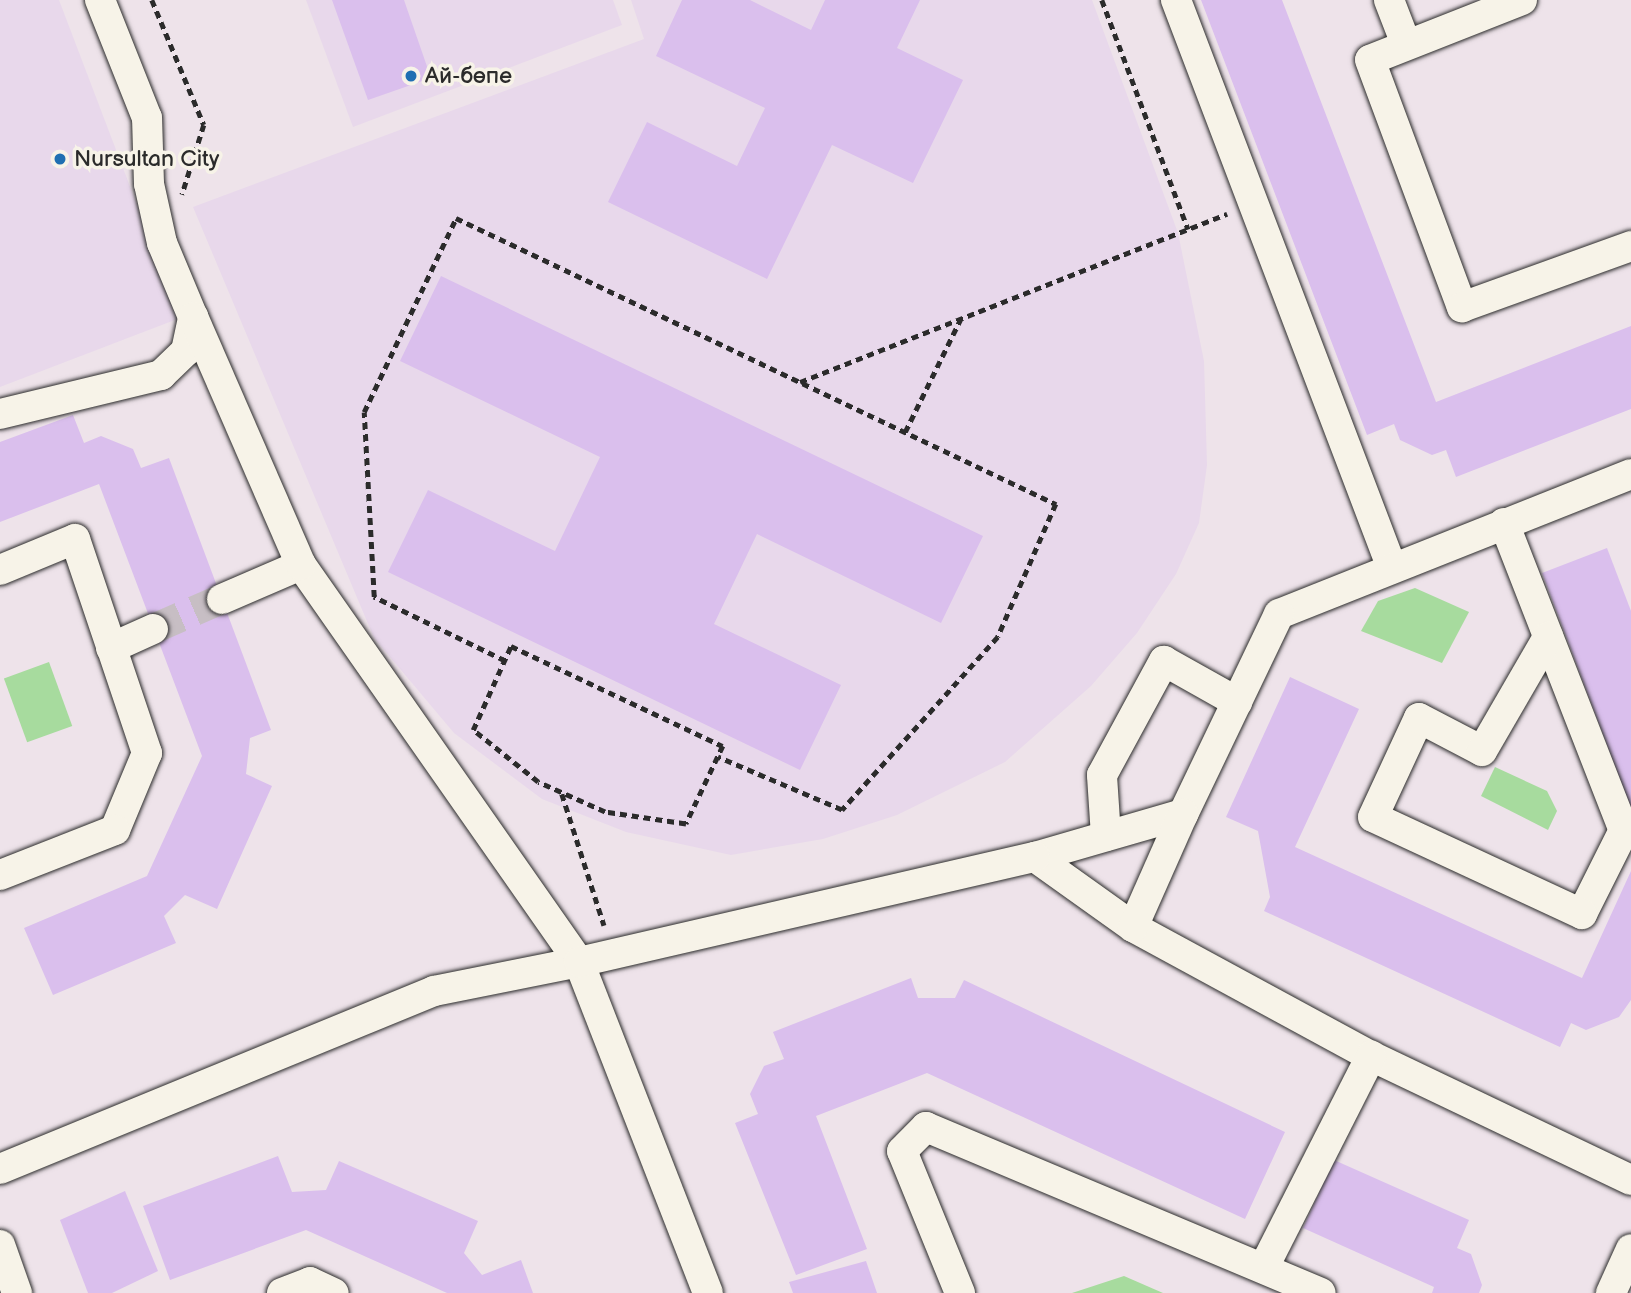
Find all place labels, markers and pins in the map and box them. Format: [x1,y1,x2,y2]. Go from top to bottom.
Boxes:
place label: Ай-бөпе [425,62,512,90]
marker: Ай-бөпе [403,68,419,84]
place label: Nursultan City [74,145,219,173]
marker: Nursultan City [52,151,68,167]

